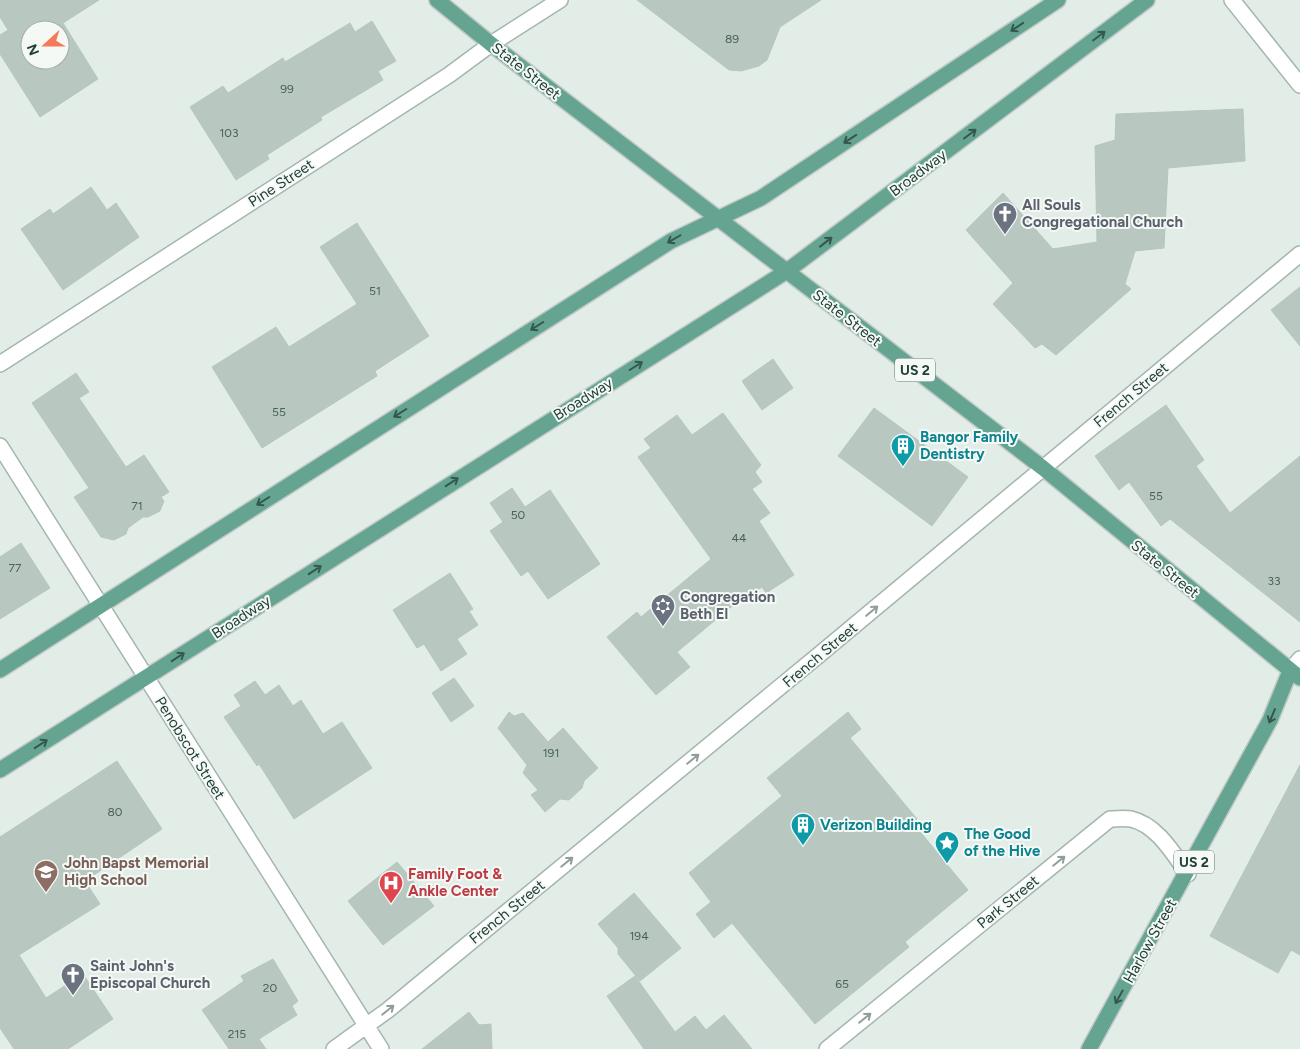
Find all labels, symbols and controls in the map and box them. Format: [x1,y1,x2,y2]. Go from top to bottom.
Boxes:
north arrow [20,20,70,70]
one-way arrow [1010,22,1024,32]
one-way arrow [1092,31,1106,41]
house number: 89 [725,32,739,46]
street label: State Street [488,39,564,104]
text: N [23,41,43,58]
house number: 99 [280,82,294,96]
house number: 103 [219,126,239,140]
one-way arrow [963,129,977,139]
one-way arrow [843,134,857,144]
street label: Broadway [886,146,950,200]
street label: Pine Street [245,155,317,211]
place label: All Souls Congregational Church [1022,196,1183,231]
church icon: All Souls Congregational Church [992,201,1018,235]
one-way arrow [668,235,682,245]
one-way arrow [819,237,832,248]
house number: 51 [369,284,381,298]
street label: State Street [809,286,885,351]
one-way arrow [530,321,544,331]
road number: US 2 [895,358,935,382]
street label: French Street [1090,358,1172,431]
one-way arrow [628,361,642,371]
street label: Broadway [550,374,616,424]
house number: 55 [272,405,286,419]
one-way arrow [393,409,407,419]
place label: Bangor Family Dentistry [920,428,1019,463]
building icon: Bangor Family Dentistry [890,433,916,467]
one-way arrow [445,477,459,487]
house number: 55 [1149,489,1163,503]
one-way arrow [256,496,270,506]
house number: 71 [131,499,143,513]
house number: 50 [511,508,526,522]
house number: 44 [732,531,747,545]
street label: State Street [1127,536,1203,602]
house number: 77 [9,561,22,575]
one-way arrow [308,564,322,574]
house number: 33 [1267,574,1281,588]
place label: Congregation Beth El [680,588,775,623]
street label: Broadway [208,591,274,643]
synagogue icon: Congregation Beth El [650,593,676,627]
one-way arrow [865,606,878,617]
street label: French Street [779,618,861,691]
one-way arrow [171,652,185,662]
street label: Penobscot Street [151,693,229,803]
one-way arrow [1266,708,1276,723]
one-way arrow [34,739,48,749]
house number: 191 [543,746,559,760]
one-way arrow [686,754,699,765]
house number: 80 [107,805,123,819]
building icon: Verizon Building [790,812,816,846]
place label: Verizon Building [820,816,932,834]
place label: The Good of the Hive [964,825,1041,860]
place icon: The Good of the Hive [934,830,960,864]
road number: US 2 [1174,850,1214,874]
place label: John Bapst Memorial High School [64,854,209,889]
one-way arrow [1052,855,1065,866]
one-way arrow [561,857,574,868]
school or university icon: John Bapst Memorial High School [33,859,59,893]
place label: Family Foot & Ankle Center [408,865,502,900]
hospital icon: Family Foot & Ankle Center [378,870,404,904]
street label: Park Street [973,871,1043,932]
street label: French Street [466,876,549,948]
street label: Harlow Street [1120,896,1181,986]
house number: 194 [629,929,649,943]
place label: Saint John's Episcopal Church [90,957,210,992]
church icon: Saint John's Episcopal Church [60,962,86,996]
house number: 65 [835,977,849,991]
house number: 20 [263,981,278,995]
one-way arrow [1113,989,1123,1003]
one-way arrow [381,1005,394,1016]
one-way arrow [858,1013,871,1024]
house number: 215 [228,1027,246,1041]

